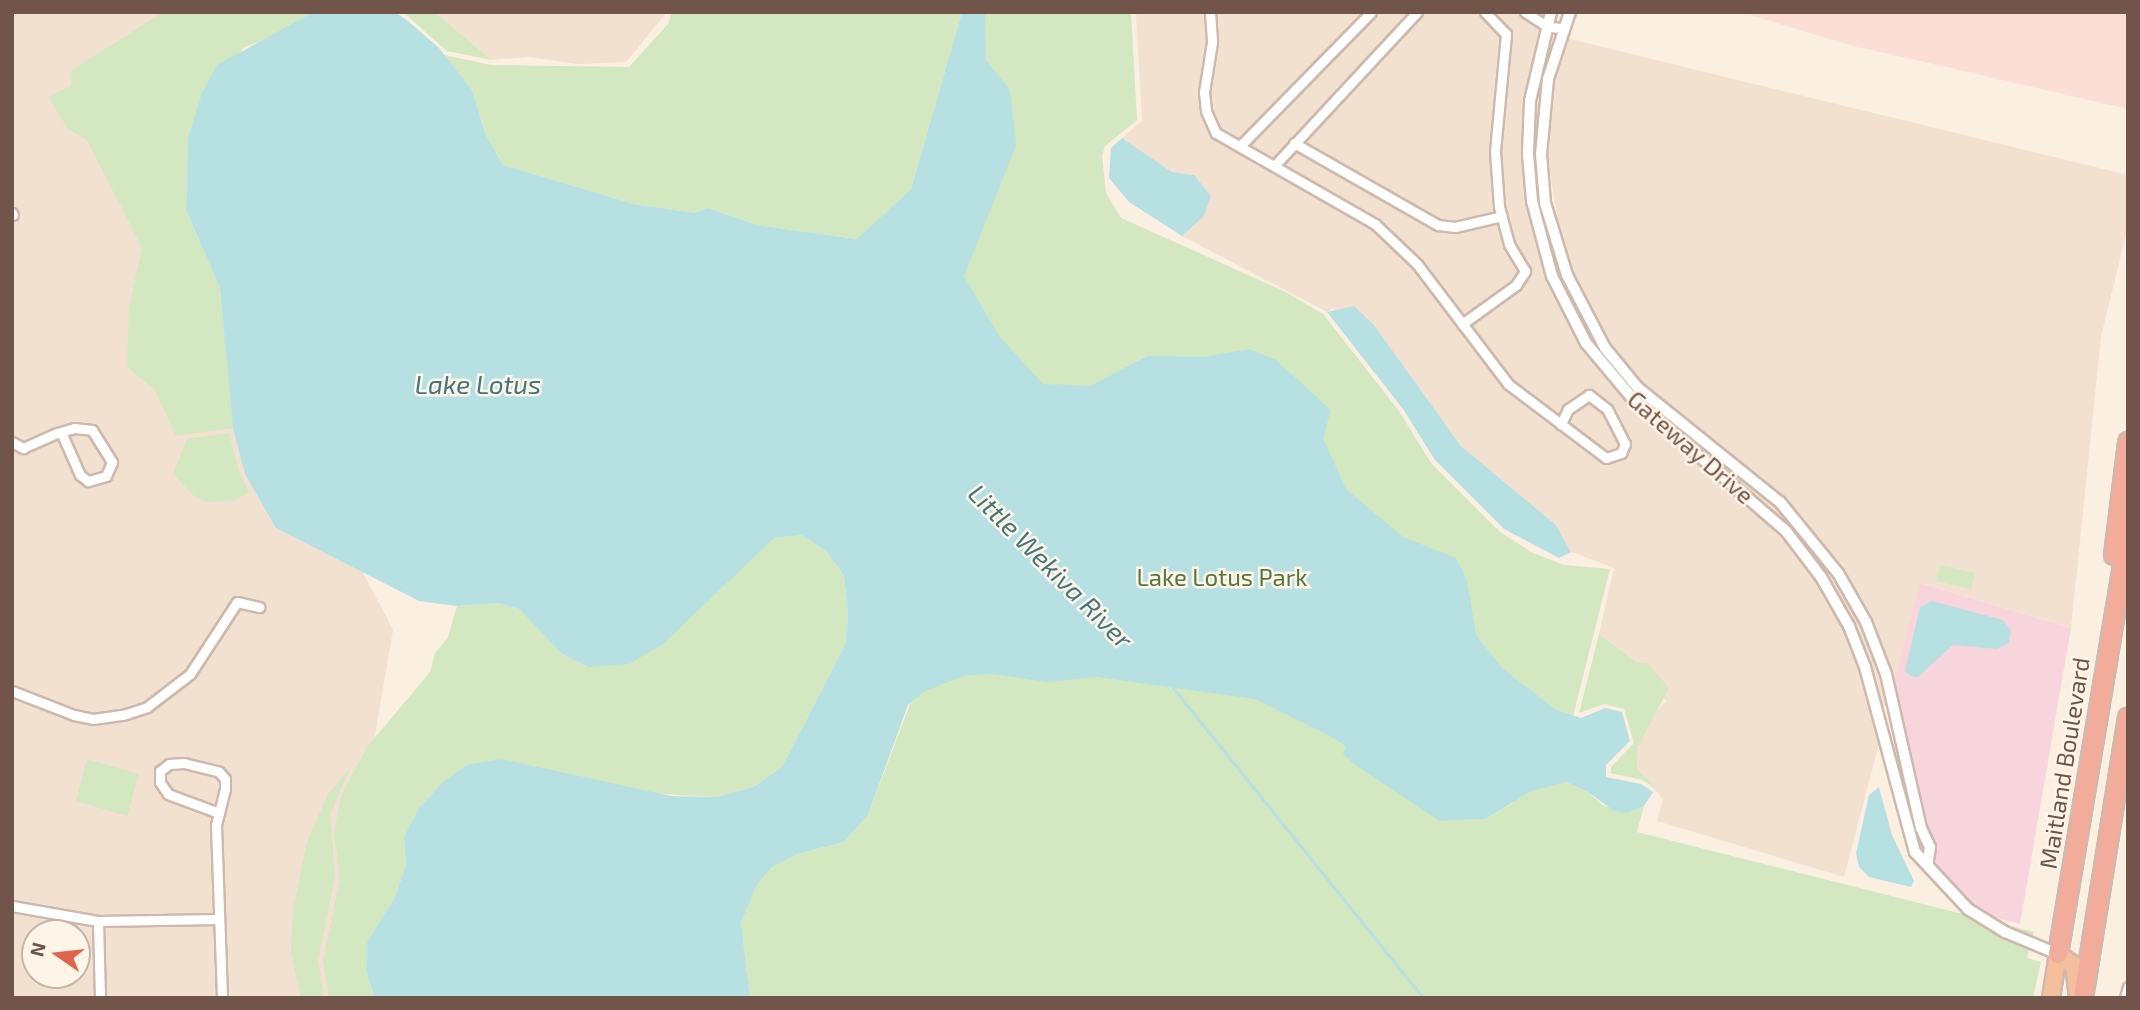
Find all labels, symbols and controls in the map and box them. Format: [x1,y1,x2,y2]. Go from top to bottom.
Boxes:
water label: Lake Lotus [415,368,541,400]
street label: Gateway Drive [1622,384,1760,510]
water label: Little Wekiva River [962,477,1140,655]
park label: Lake Lotus Park [1137,563,1307,591]
street label: Maitland Boulevard [2033,655,2095,871]
north arrow [21,919,91,989]
text: N [24,940,50,959]

